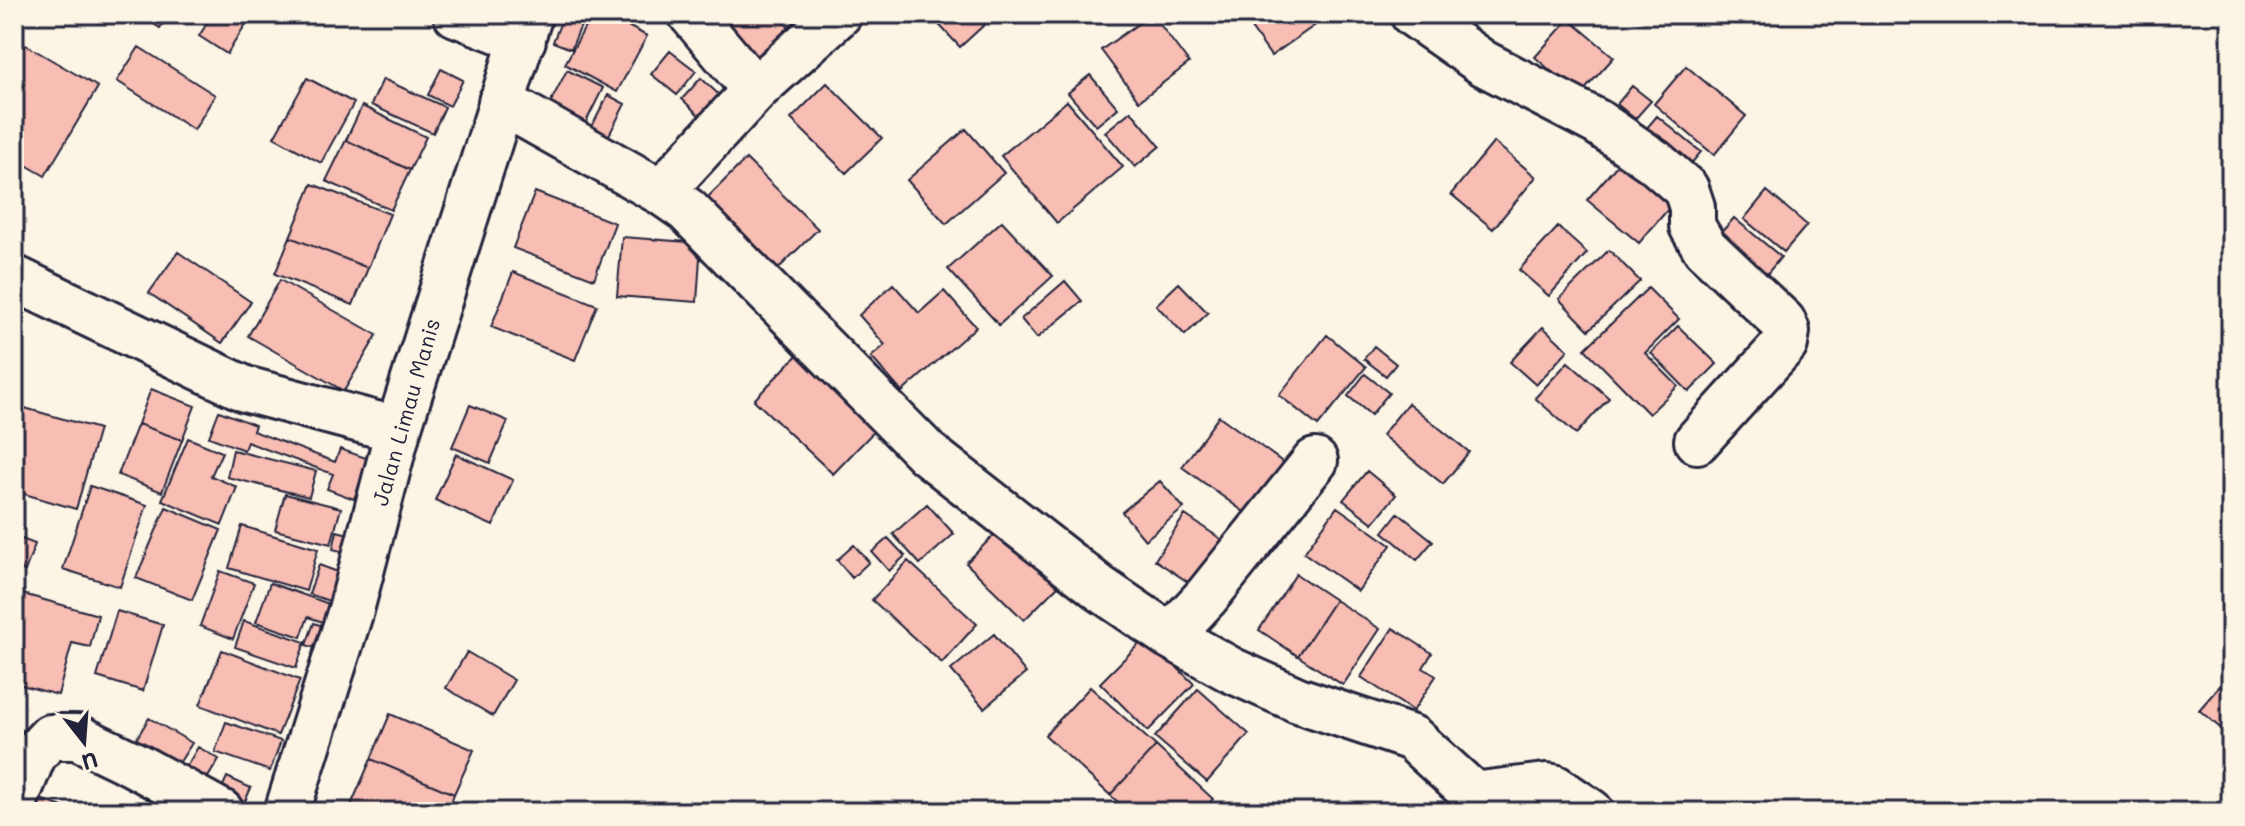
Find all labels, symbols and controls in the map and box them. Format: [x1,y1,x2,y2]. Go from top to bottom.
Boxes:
street label: Jalan Limau Manis [365,315,446,509]
north arrow [44,702,124,782]
text: U [78,745,102,778]

